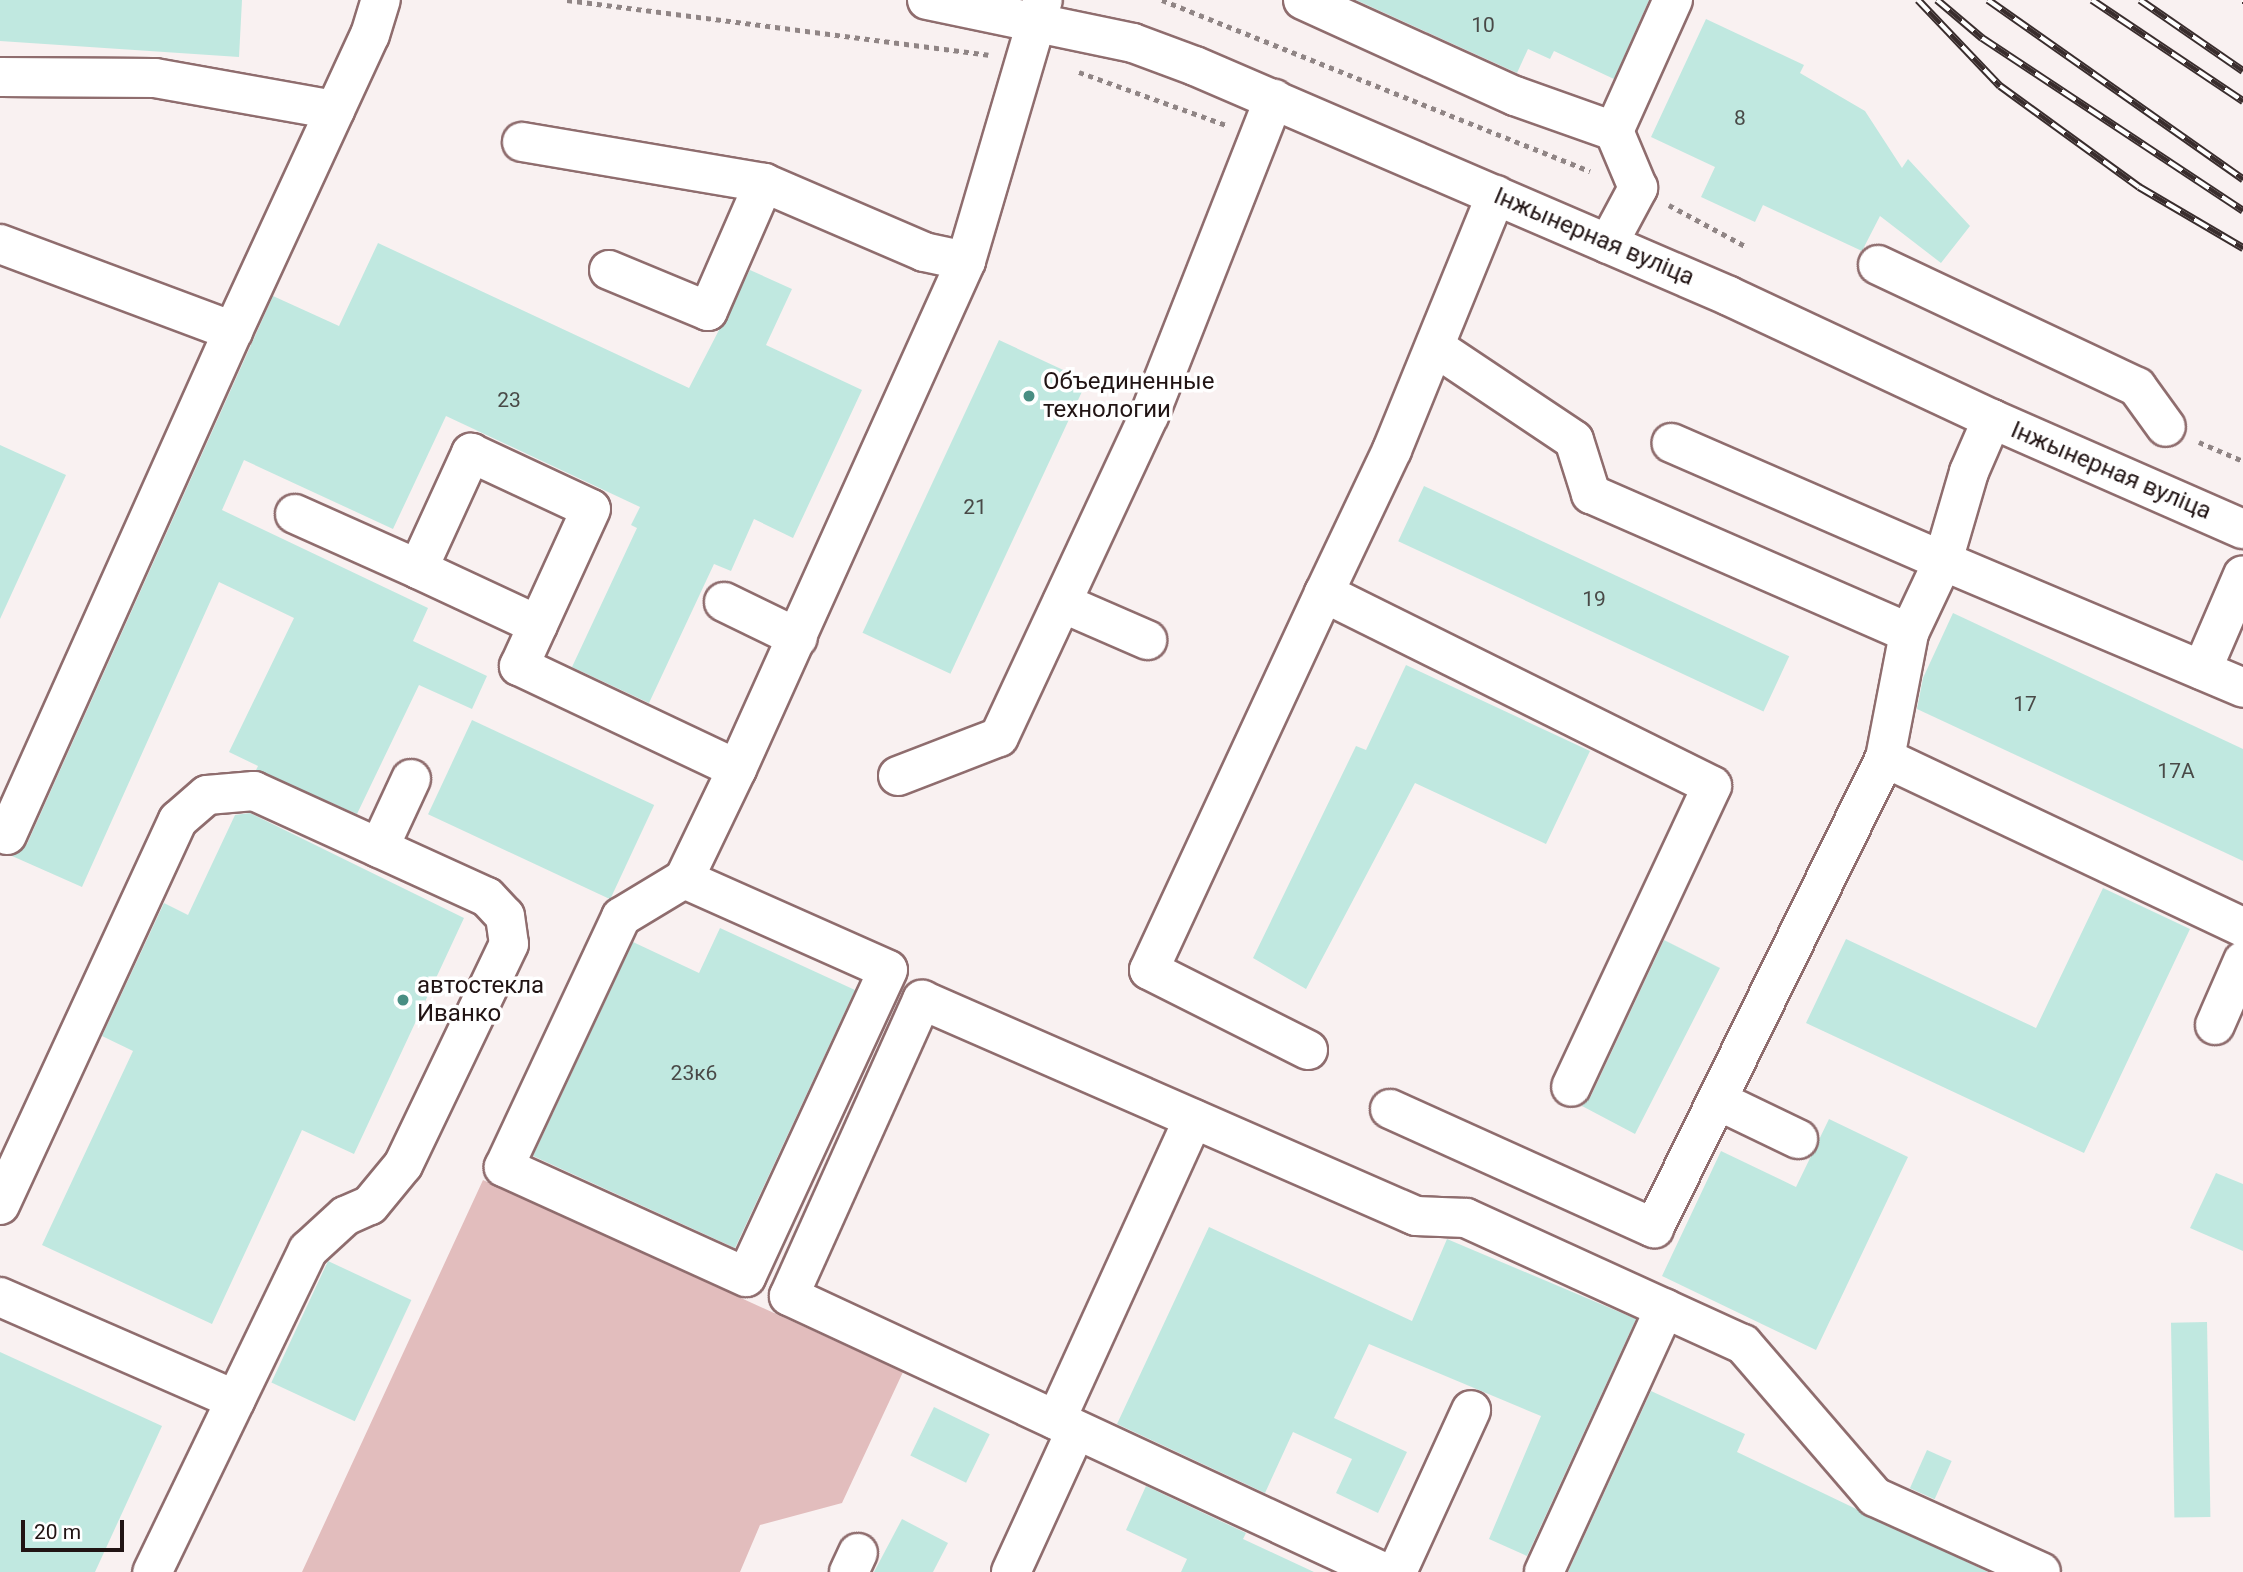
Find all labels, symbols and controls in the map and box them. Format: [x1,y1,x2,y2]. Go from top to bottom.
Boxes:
house number: 10 [1471,12,1495,38]
house number: 8 [1734,105,1746,131]
street label: Інжынерная вуліца [1489,182,1699,292]
place label: Объединенные технологии [1043,368,1214,424]
house number: 23 [497,387,521,413]
marker: Объединенные технологии [1021,388,1037,404]
street label: Інжынерная вуліца [2006,416,2216,526]
house number: 21 [963,494,987,520]
house number: 19 [1582,586,1606,612]
house number: 17 [2013,691,2037,717]
house number: 17А [2157,758,2195,784]
place label: автостекла Иванко [417,972,544,1028]
marker: автостекла Иванко [395,992,411,1008]
house number: 23к6 [671,1060,717,1086]
scale bar [24,1506,128,1550]
text: 20 m [34,1520,81,1544]

